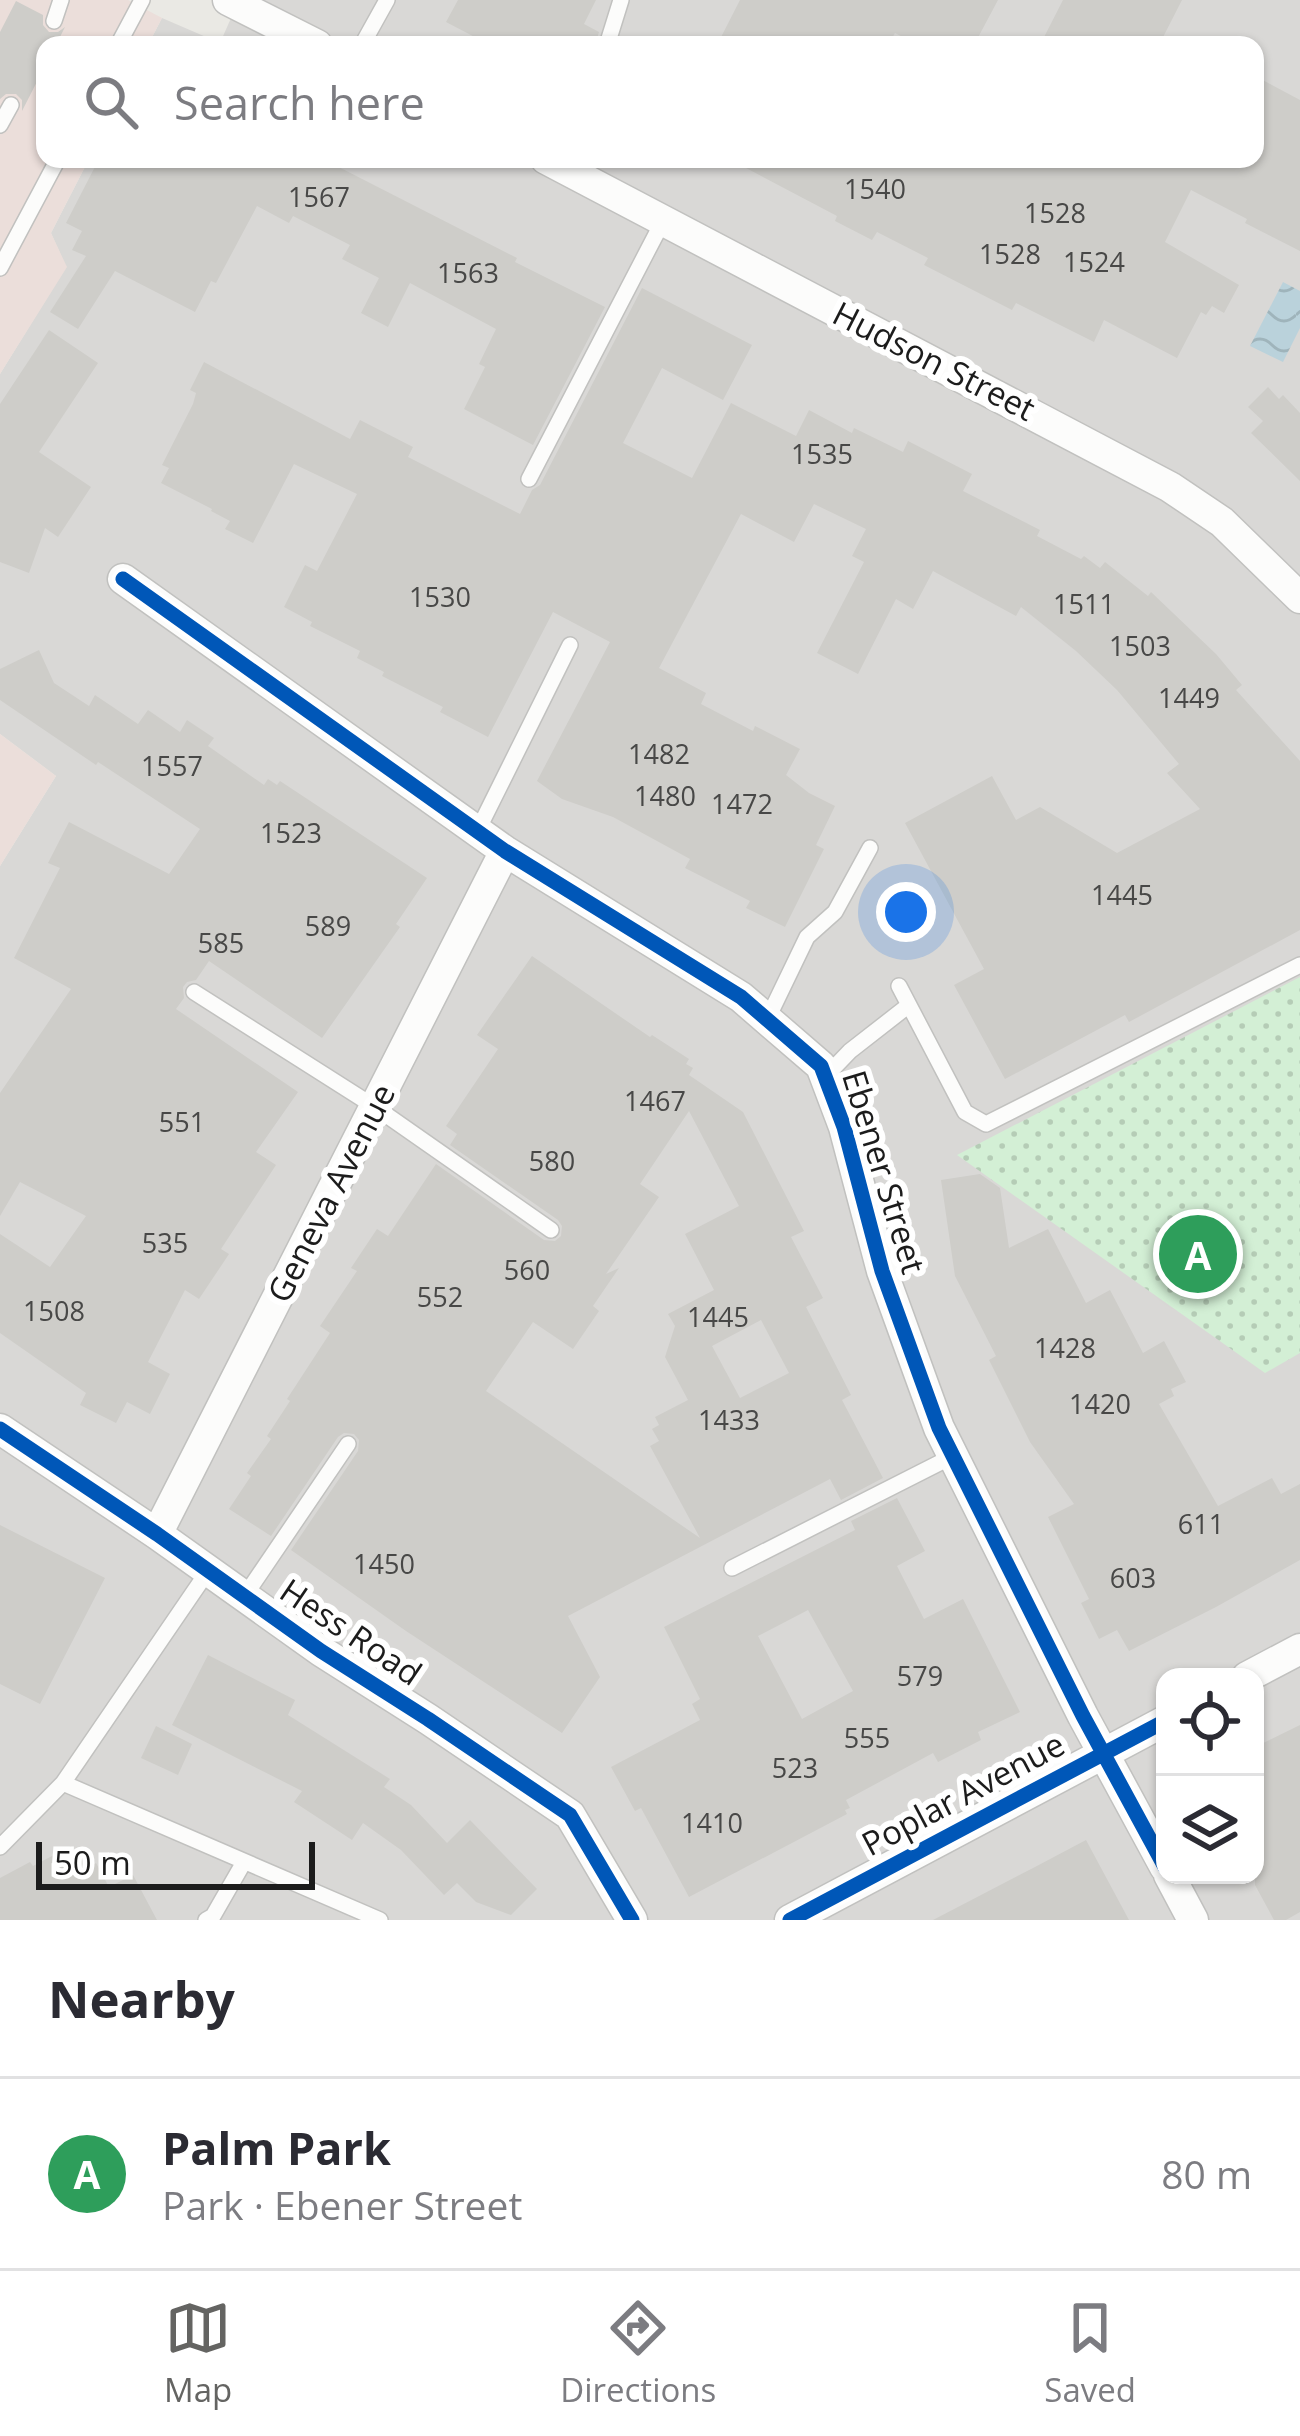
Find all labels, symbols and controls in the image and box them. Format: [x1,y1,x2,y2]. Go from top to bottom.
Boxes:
search box [36,36,1264,168]
icon: search [78,69,144,135]
text: Search here [174,72,425,133]
house number: 1540 [844,170,906,207]
house number: 1567 [288,178,350,215]
house number: 1528 [1024,194,1086,231]
house number: 1528 [979,235,1041,272]
house number: 1524 [1063,243,1125,280]
house number: 1563 [437,254,499,291]
street label: Hudson Street [825,290,1043,431]
house number: 1535 [791,435,853,472]
house number: 1530 [409,578,471,615]
house number: 1511 [1053,585,1115,622]
house number: 1503 [1109,627,1171,664]
house number: 1449 [1158,679,1220,716]
house number: 1482 [628,735,690,772]
house number: 1557 [141,747,203,784]
house number: 1480 [634,777,696,814]
house number: 1472 [711,785,773,822]
house number: 1523 [260,814,322,851]
house number: 1445 [1091,876,1153,913]
your location [876,882,936,942]
house number: 589 [305,907,351,944]
house number: 585 [198,924,244,961]
street label: Ebener Street [832,1065,937,1279]
street label: Geneva Avenue [256,1076,405,1310]
house number: 1467 [624,1082,686,1119]
house number: 551 [159,1103,205,1140]
house number: 580 [529,1142,575,1179]
pin: A [1159,1209,1237,1299]
house number: 535 [142,1224,188,1261]
house number: 560 [504,1251,550,1288]
house number: 552 [417,1278,463,1315]
house number: 1508 [23,1292,85,1329]
house number: 1445 [687,1298,749,1335]
house number: 1428 [1034,1329,1096,1366]
house number: 1420 [1069,1385,1131,1422]
house number: 1433 [698,1401,760,1438]
house number: 611 [1178,1505,1224,1542]
house number: 1450 [353,1545,415,1582]
house number: 603 [1110,1559,1156,1596]
street label: Hess Road [272,1568,431,1695]
house number: 579 [897,1657,943,1694]
map controls [1156,1668,1264,1884]
button: locate [1156,1668,1264,1776]
house number: 555 [844,1719,890,1756]
street label: Poplar Avenue [854,1721,1072,1866]
house number: 523 [772,1749,818,1786]
button: layers [1156,1776,1264,1884]
house number: 1410 [681,1804,743,1841]
scale bar [36,1836,315,1889]
text: 50 m [54,1840,131,1885]
text: Nearby [48,1963,235,2033]
text: Palm Park [162,2117,391,2178]
text: A [74,2147,100,2200]
text: 80 m [1161,2147,1252,2200]
text: Park · Ebener Street [162,2178,522,2231]
tab: Map [164,2295,232,2412]
tab: Directions [560,2295,716,2412]
tab: Saved [1044,2295,1136,2412]

